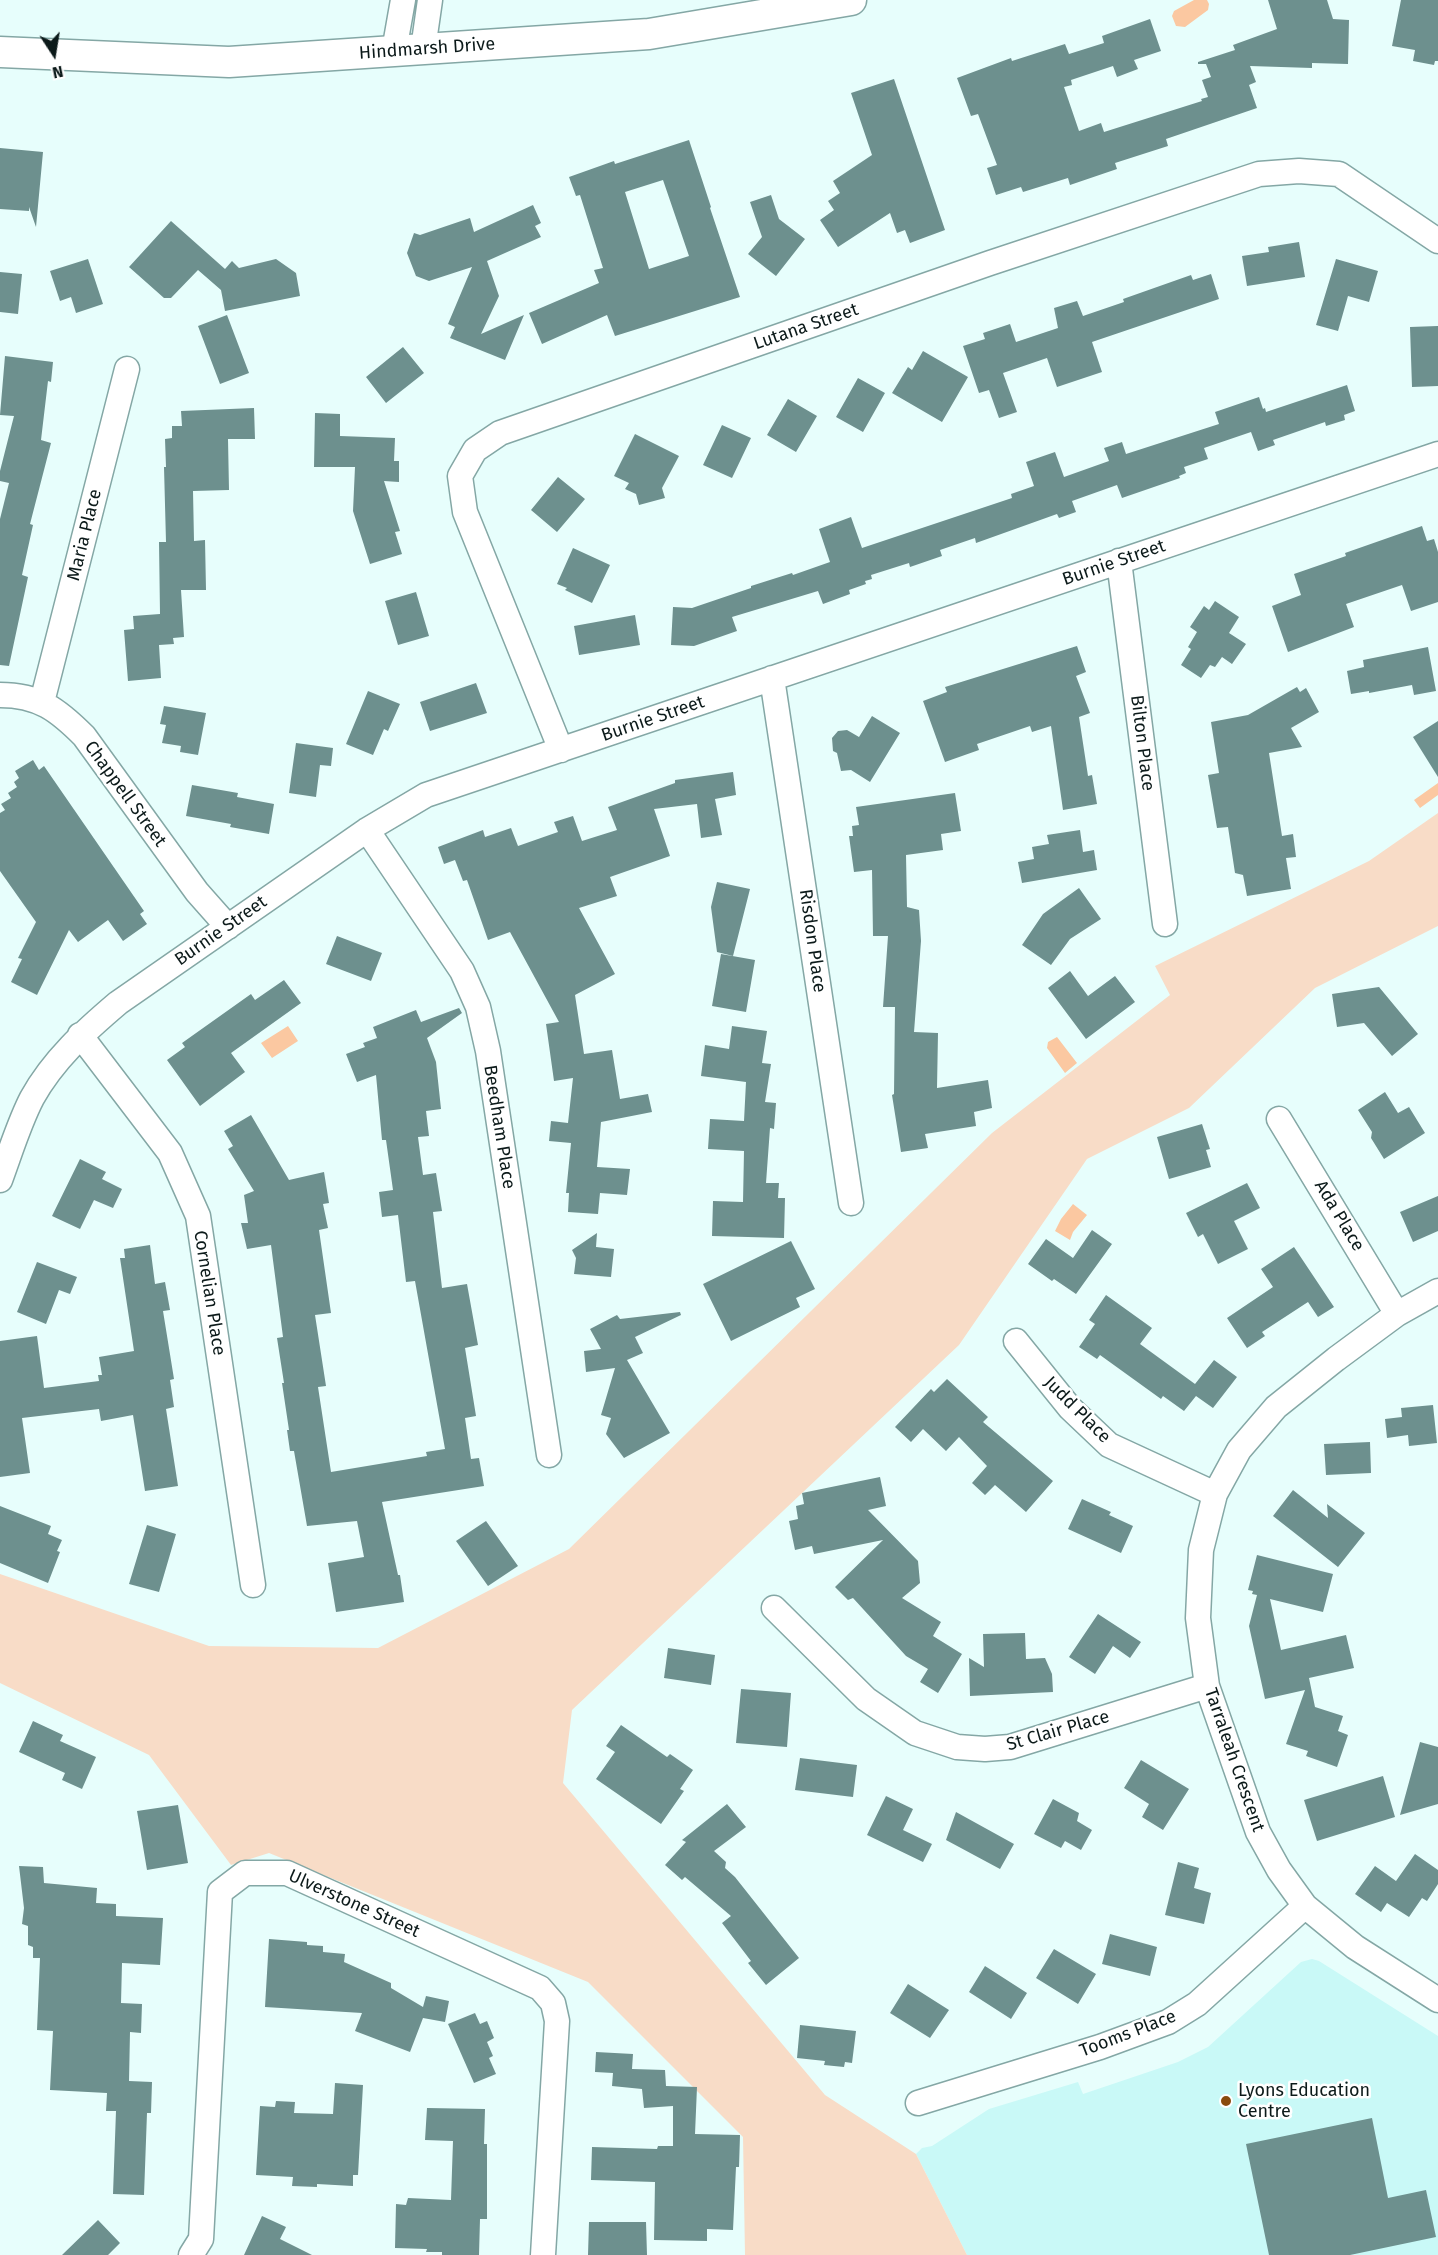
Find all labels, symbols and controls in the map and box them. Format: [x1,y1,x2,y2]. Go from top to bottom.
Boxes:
north arrow [24,24,84,84]
street label: Hindmarsh Drive [358,33,496,65]
text: N [51,62,65,82]
street label: Lutana Street [751,299,861,355]
street label: Maria Place [63,487,107,583]
street label: Burnie Street [1060,535,1168,591]
street label: Burnie Street [599,691,707,747]
street label: Bilton Place [1125,694,1159,792]
street label: Chappell Street [79,737,171,851]
street label: Risdon Place [794,888,830,994]
street label: Burnie Street [171,891,271,971]
street label: Beedham Place [479,1063,519,1191]
street label: Ada Place [1309,1177,1369,1255]
street label: Cornelian Place [188,1229,230,1357]
street label: Judd Place [1039,1372,1115,1448]
street label: Tarraleah Crescent [1199,1685,1269,1835]
street label: St Clair Place [1004,1706,1112,1756]
street label: Ulverstone Street [285,1865,423,1943]
street label: Tooms Place [1077,2006,1179,2062]
place label: Lyons Education Centre [1238,2080,1370,2122]
marker: Lyons Education Centre [1219,2094,1233,2108]

